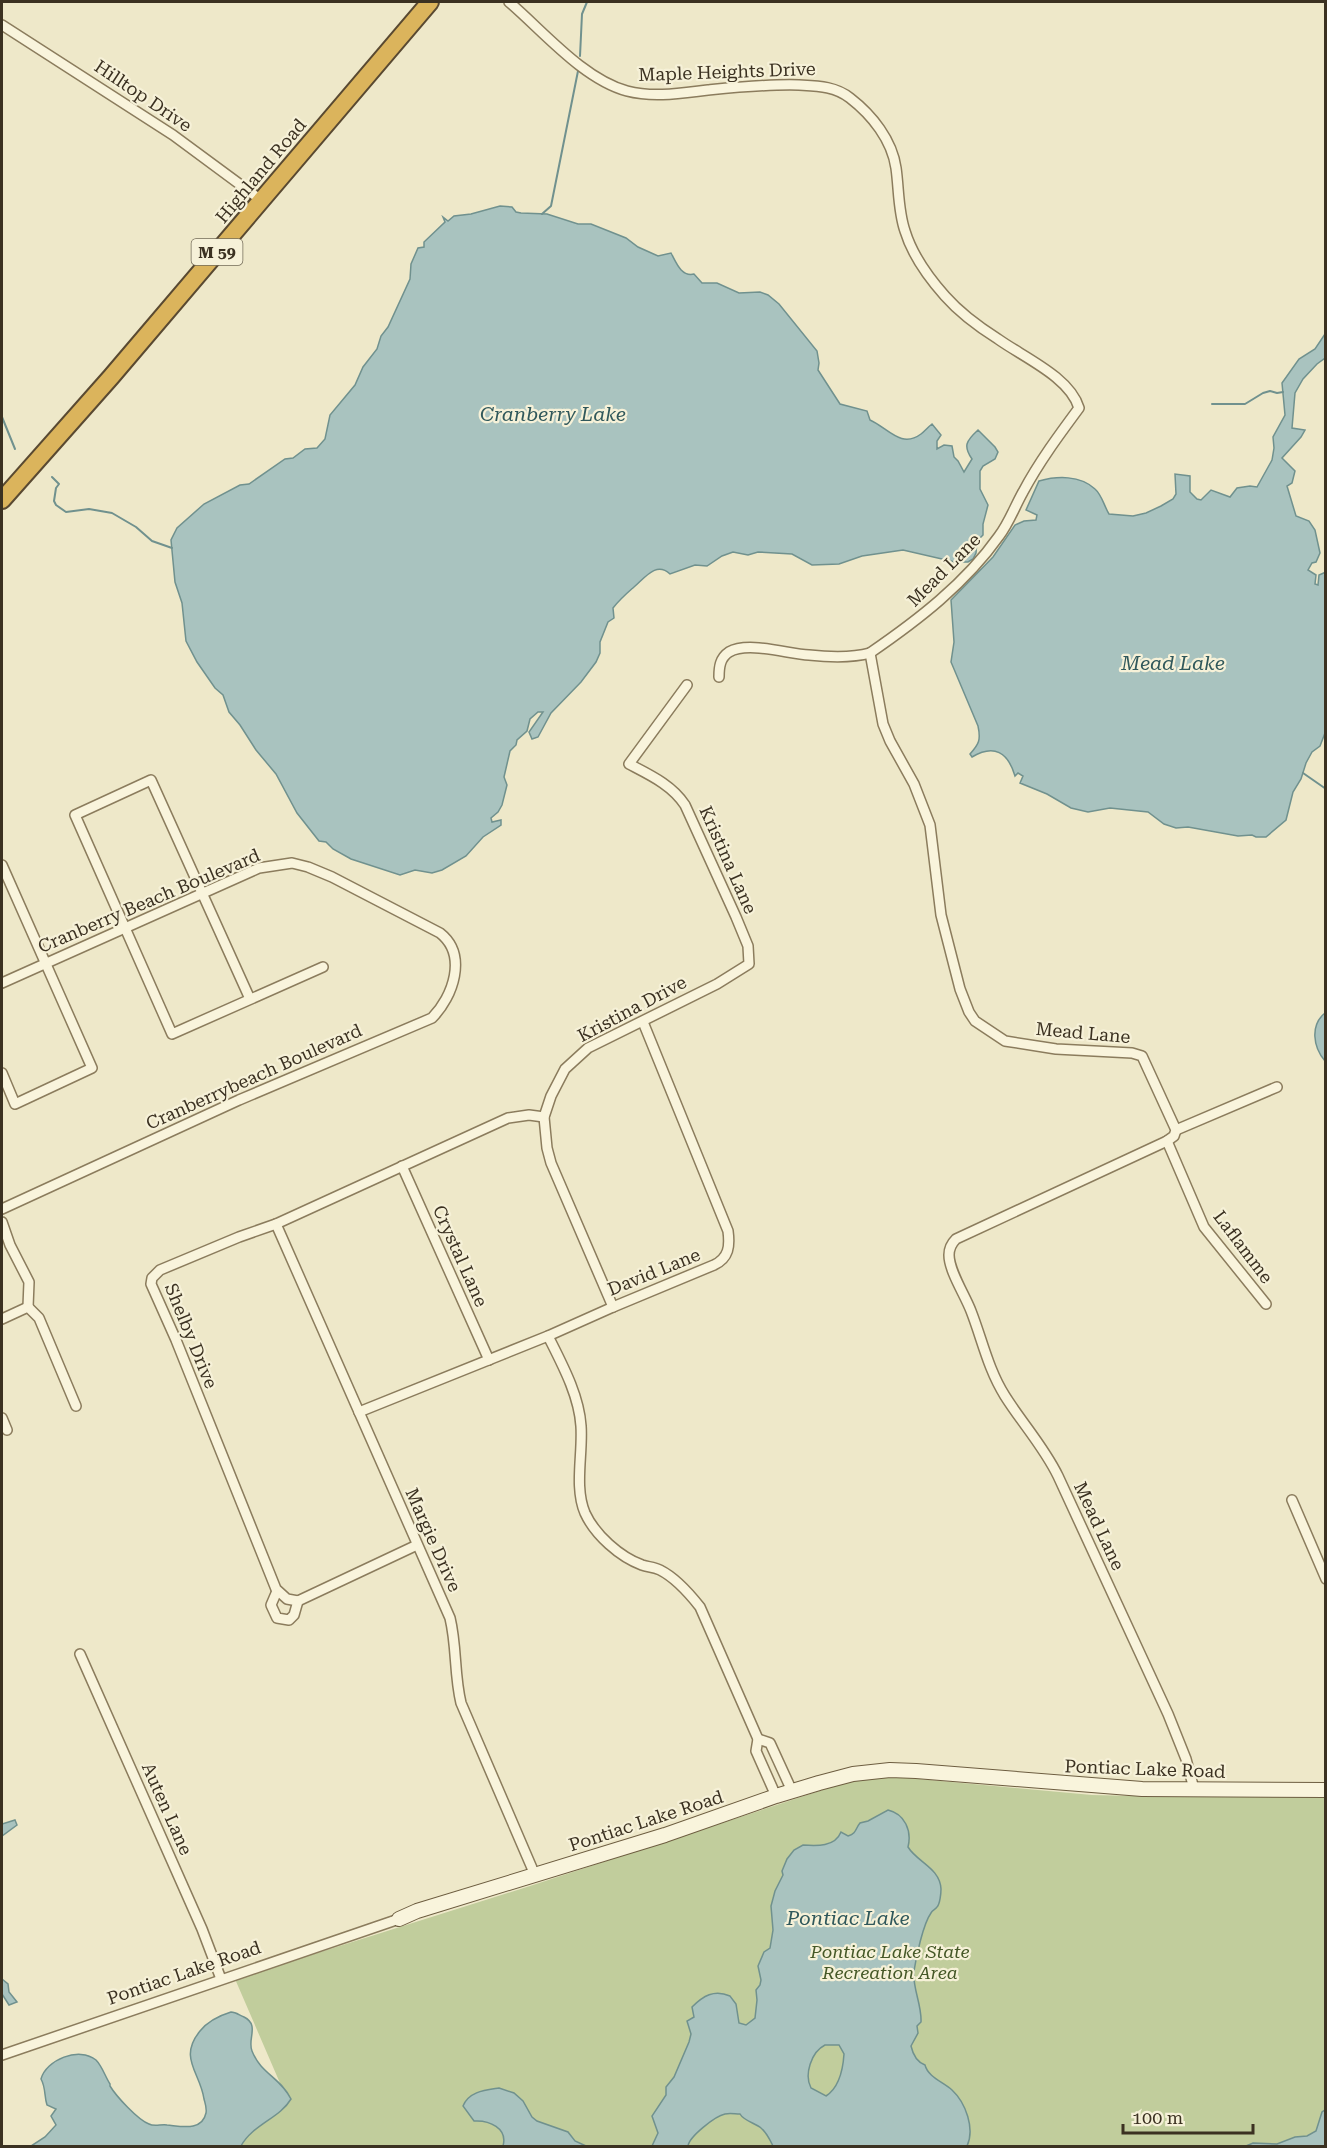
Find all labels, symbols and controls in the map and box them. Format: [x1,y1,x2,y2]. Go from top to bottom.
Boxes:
street label: Hilltop Drive [91,55,196,136]
street label: Maple Heights Drive [638,58,816,85]
street label: Highland Road [211,114,311,227]
road number: M 59 [192,239,242,265]
water label: Cranberry Lake [480,402,626,426]
street label: Mead Lane [903,529,985,611]
water label: Mead Lake [1120,651,1225,675]
street label: Kristina Lane [695,803,762,917]
street label: Cranberry Beach Boulevard [35,844,263,957]
street label: Kristina Drive [574,971,690,1046]
street label: Mead Lane [1035,1018,1131,1047]
street label: Cranberrybeach Boulevard [143,1019,365,1134]
street label: Crystal Lane [429,1202,492,1310]
street label: Laflamme [1209,1206,1278,1287]
street label: David Lane [604,1243,703,1300]
street label: Shelby Drive [161,1280,222,1392]
street label: Mead Lane [1070,1478,1129,1573]
street label: Margie Drive [401,1485,466,1595]
street label: Pontiac Lake Road [1064,1755,1226,1782]
street label: Auten Lane [138,1759,197,1858]
street label: Pontiac Lake Road [566,1786,726,1855]
water label: Pontiac Lake [785,1906,910,1930]
street label: Pontiac Lake Road [104,1936,264,2009]
park label: Pontiac Lake State Recreation Area [809,1941,970,1983]
scale bar [1123,2097,1254,2135]
text: 100 m [1132,2107,1183,2128]

